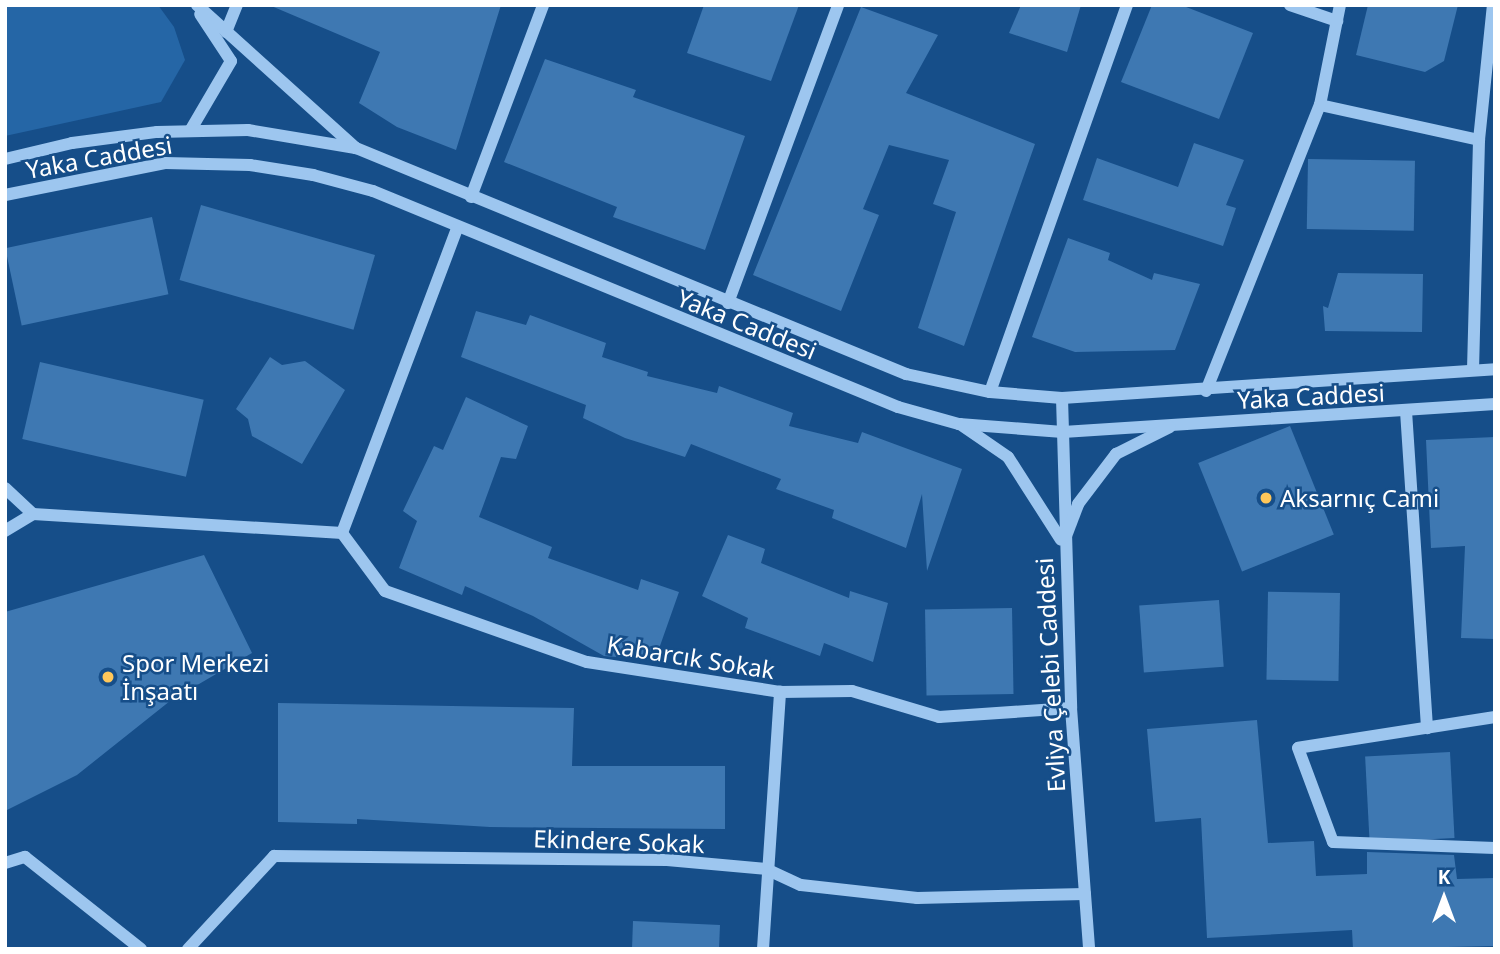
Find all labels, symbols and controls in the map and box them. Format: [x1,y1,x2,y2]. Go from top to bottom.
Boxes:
street label: Yaka Caddesi [24,130,174,184]
street label: Yaka Caddesi [673,283,821,365]
street label: Yaka Caddesi [1236,378,1386,414]
place label: Aksarnıç Cami [1280,484,1439,512]
marker: Aksarnıç Cami [1258,490,1274,506]
street label: Evliya Çelebi Caddesi [1029,557,1071,793]
street label: Kabarcık Sokak [605,630,777,684]
place label: Spor Merkezi İnşaatı [122,649,269,705]
marker: Spor Merkezi İnşaatı [100,669,116,685]
street label: Ekindere Sokak [533,824,705,858]
north arrow [1409,863,1479,933]
text: K [1438,864,1450,890]

